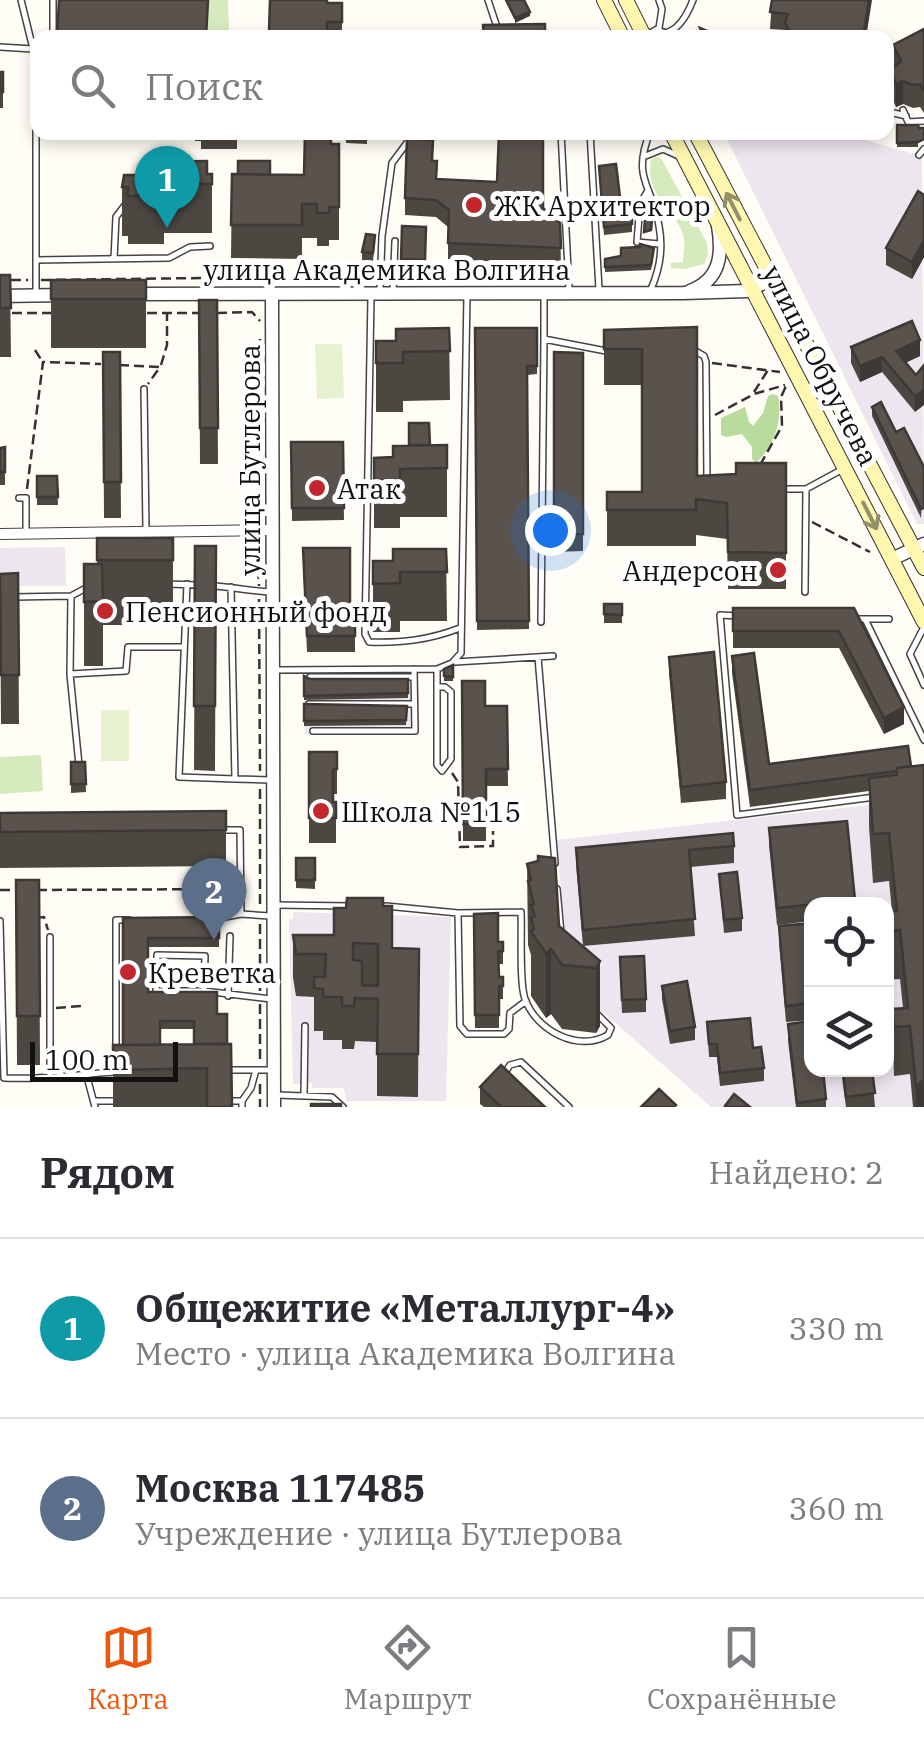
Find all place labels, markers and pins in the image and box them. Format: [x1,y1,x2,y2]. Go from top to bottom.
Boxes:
pin: 1 [134,146,200,228]
place label: ЖК Архитектор [494,187,711,224]
marker: ЖК Архитектор [463,194,485,216]
place label: Атак [337,470,401,507]
marker: Атак [306,477,328,499]
place label: Андерсон [623,552,758,589]
marker: Андерсон [767,559,789,581]
place label: Пенсионный фонд [125,593,387,630]
marker: Пенсионный фонд [94,600,116,622]
place label: Школа №115 [341,793,521,830]
marker: Школа №115 [310,800,332,822]
pin: 2 [182,858,246,940]
place label: Креветка [148,954,276,991]
marker: Креветка [117,961,139,983]

